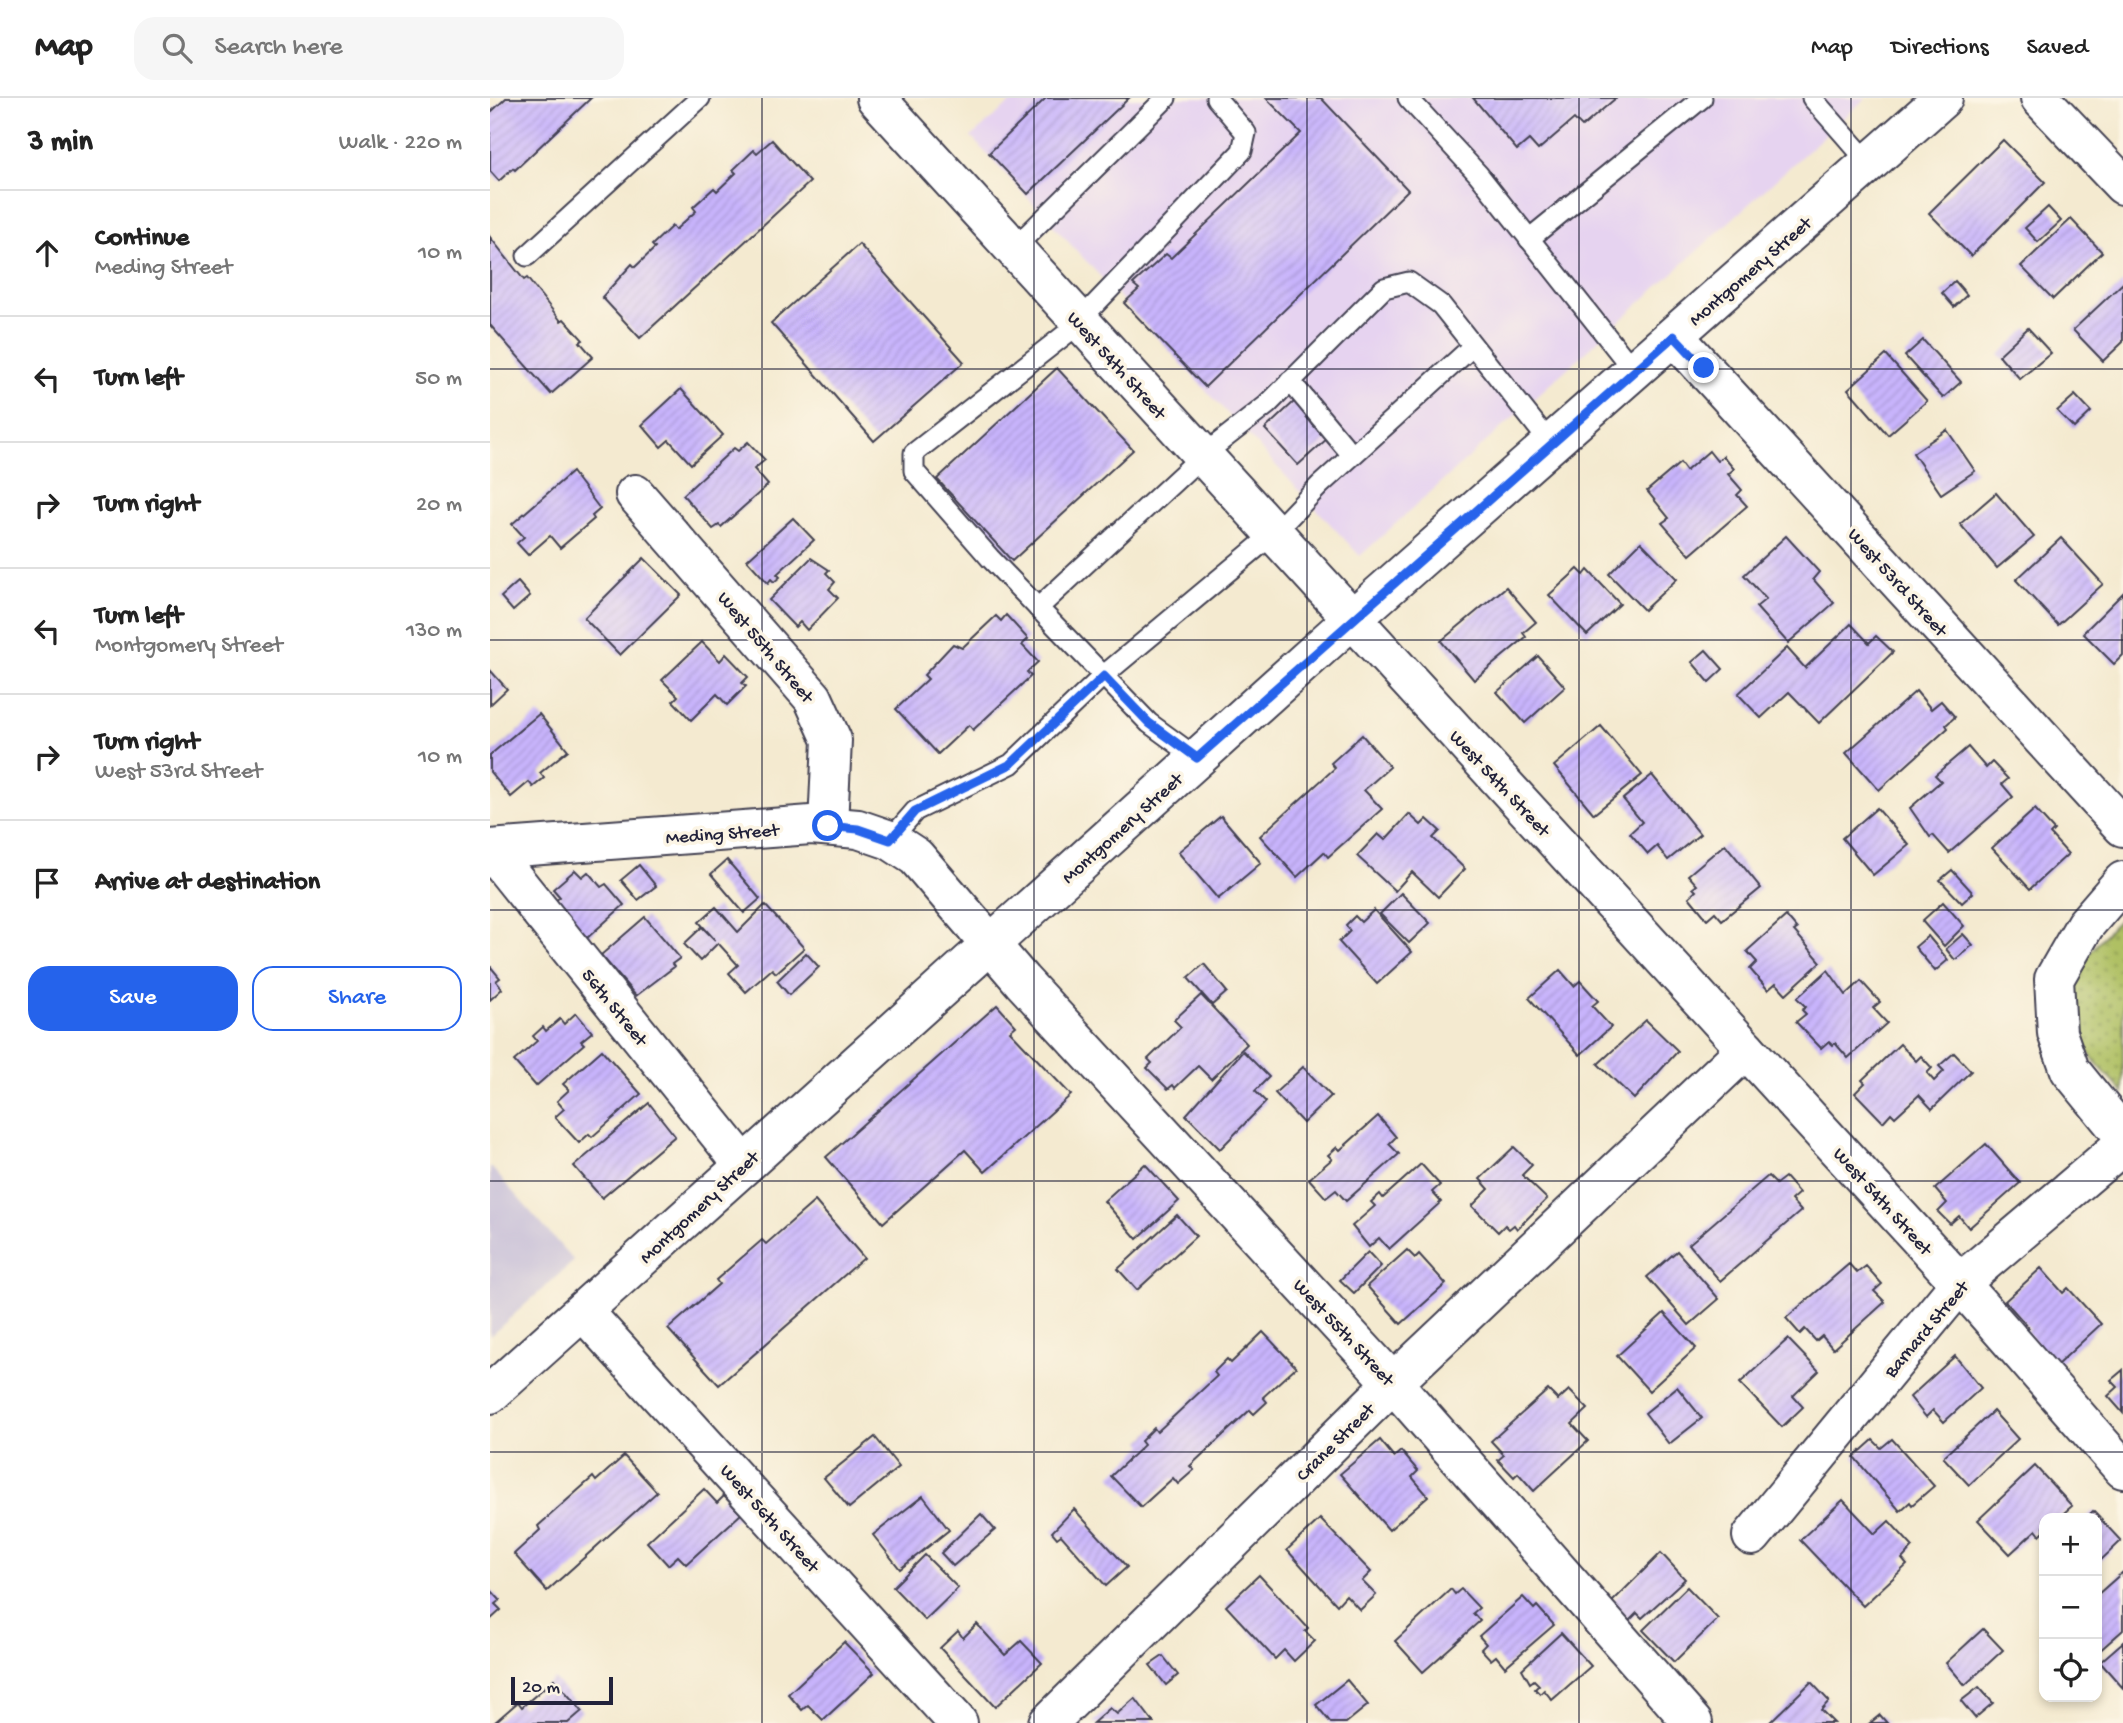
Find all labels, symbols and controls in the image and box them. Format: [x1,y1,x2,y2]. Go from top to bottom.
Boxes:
search box [134,17,624,80]
text: Map [35,29,92,67]
icon: search [158,29,196,67]
text: Search here [214,33,343,64]
text: Map [1811,34,1853,63]
text: Directions [1891,34,1989,63]
text: Saved [2027,34,2088,63]
text: 3 min [28,126,93,161]
text: Walk · 220 m [339,130,462,157]
street label: Montgomery Street [1685,212,1819,332]
text: Continue [95,224,189,255]
icon: ahead [28,234,66,272]
text: 10 m [418,240,462,267]
text: Meding Street [95,255,232,282]
street label: West 54th Street [1061,308,1171,427]
route end [1688,352,1719,383]
icon: left [28,360,66,398]
text: Turn left [95,364,183,395]
text: 50 m [415,366,462,393]
icon: right [28,486,66,524]
text: Turn right [95,490,199,521]
text: 20 m [416,492,462,519]
street label: West 53rd Street [1842,524,1953,644]
street label: West 55th Street [711,588,819,710]
text: Turn left [95,602,183,633]
icon: left [28,612,66,650]
text: 130 m [406,618,462,645]
text: Montgomery Street [95,633,283,660]
street label: West 54th Street [1443,726,1555,844]
text: Turn right [95,728,199,759]
icon: right [28,738,66,776]
text: 10 m [418,744,462,771]
text: West 53rd Street [95,759,262,786]
street label: Montgomery Street [1058,768,1190,890]
route start [812,810,843,841]
street label: Meding Street [665,820,782,851]
icon: arrive [28,864,66,902]
text: Arrive at destination [95,868,320,899]
street label: 56th Street [575,965,653,1053]
button: Save [28,966,238,1031]
button: Share [252,966,462,1031]
street label: West 54th Street [1827,1144,1937,1263]
street label: Montgomery Street [636,1146,767,1270]
street label: West 55th Street [1287,1275,1400,1393]
street label: Barnard Street [1880,1275,1976,1384]
street label: Crane Street [1292,1398,1382,1488]
street label: West 56th Street [714,1460,825,1580]
map controls [2039,1513,2102,1702]
button: + [2039,1513,2102,1576]
button: − [2039,1576,2102,1639]
button: locate [2039,1639,2102,1702]
scale bar [511,1674,612,1706]
text: 20 m [522,1677,560,1700]

